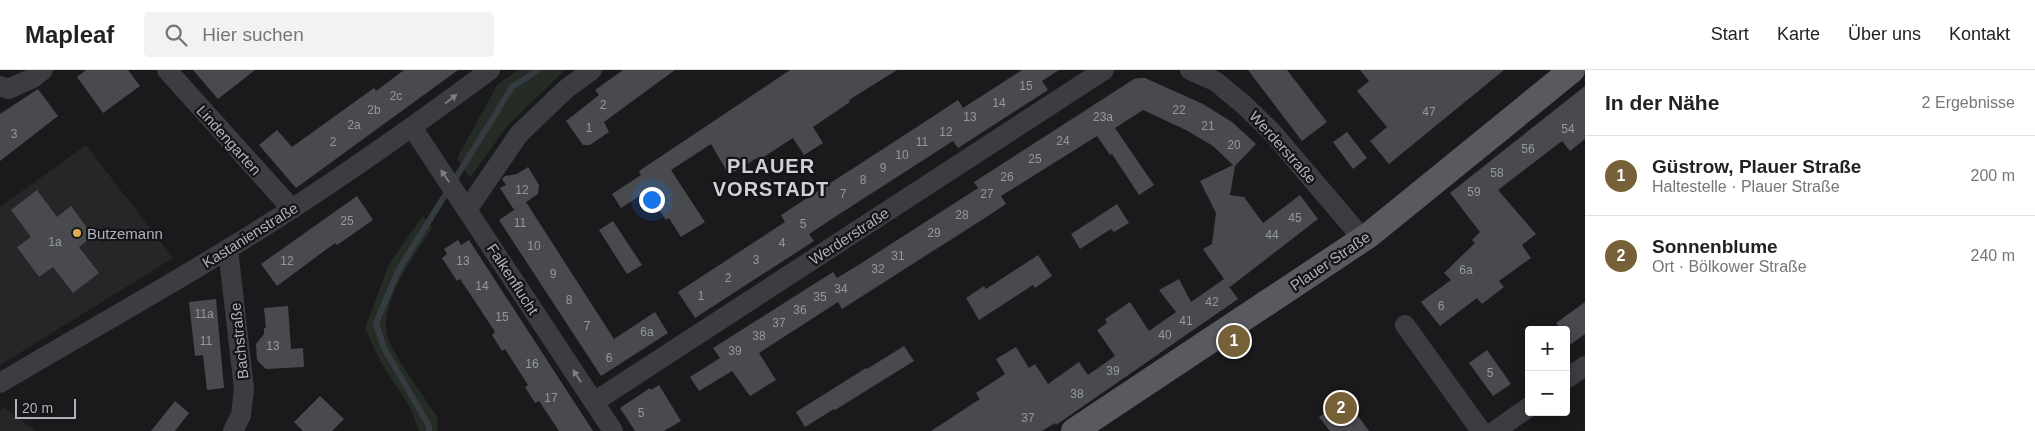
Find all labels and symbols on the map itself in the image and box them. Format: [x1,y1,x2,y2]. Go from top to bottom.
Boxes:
house number: 15 [1019,79,1033,93]
house number: 2c [390,89,402,103]
one-way arrow [444,94,458,104]
house number: 14 [992,96,1006,110]
house number: 2 [600,98,607,112]
street label: Lindengarten [193,102,265,178]
house number: 2b [367,103,381,117]
house number: 22 [1172,103,1186,117]
house number: 47 [1422,105,1436,119]
street label: Werderstraße [1246,107,1320,187]
house number: 13 [963,110,977,124]
house number: 23a [1093,110,1113,124]
house number: 2a [347,118,361,132]
house number: 21 [1201,119,1215,133]
house number: 1 [586,121,593,135]
house number: 54 [1561,122,1575,136]
house number: 12 [939,125,953,139]
house number: 3 [11,127,18,141]
house number: 24 [1056,134,1070,148]
house number: 2 [330,135,337,149]
house number: 11 [916,135,929,149]
house number: 20 [1227,138,1241,152]
house number: 56 [1521,142,1535,156]
house number: 10 [895,148,909,162]
house number: 25 [1028,152,1042,166]
district label: PLAUER VORSTADT [713,155,829,200]
house number: 9 [880,161,887,175]
house number: 58 [1490,166,1504,180]
one-way arrow [440,170,450,183]
house number: 26 [1000,170,1014,184]
house number: 8 [860,173,867,187]
house number: 12 [515,183,529,197]
house number: 59 [1467,185,1481,199]
your location [639,187,665,213]
house number: 7 [840,187,847,201]
house number: 27 [980,187,994,201]
street label: Kastanienstraße [199,199,301,271]
street label: Werderstraße [806,204,892,268]
house number: 28 [955,208,969,222]
house number: 45 [1288,211,1302,225]
house number: 25 [340,214,354,228]
house number: 11 [514,216,527,230]
house number: 5 [800,217,807,231]
place label: Butzemann [87,225,163,242]
house number: 29 [927,226,941,240]
marker: Butzemann [71,227,83,239]
house number: 44 [1265,228,1279,242]
street label: Plauer Straße [1287,228,1373,294]
house number: 1a [48,235,62,249]
house number: 4 [779,236,786,250]
house number: 10 [527,239,541,253]
street label: Falkenflucht [484,240,543,318]
house number: 31 [891,249,905,263]
house number: 3 [753,253,760,267]
house number: 12 [280,254,294,268]
house number: 13 [456,254,470,268]
house number: 32 [871,262,885,276]
house number: 6a [1459,263,1473,277]
house number: 9 [550,267,557,281]
house number: 2 [725,271,732,285]
house number: 14 [475,279,489,293]
house number: 34 [834,282,848,296]
house number: 1 [698,289,705,303]
house number: 35 [813,290,827,304]
house number: 8 [566,293,573,307]
house number: 42 [1205,295,1219,309]
house number: 6 [1438,299,1445,313]
street label: Bachstraße [227,302,251,380]
house number: 36 [793,303,807,317]
house number: 11a [194,307,214,321]
house number: 15 [495,310,509,324]
house number: 41 [1179,314,1193,328]
house number: 37 [772,316,786,330]
house number: 7 [584,319,591,333]
pin: 1 [1218,322,1250,360]
house number: 6a [640,325,654,339]
house number: 40 [1158,328,1172,342]
house number: 38 [752,329,766,343]
house number: 11 [200,334,213,348]
house number: 13 [266,339,280,353]
house number: 39 [728,344,742,358]
house number: 6 [606,351,613,365]
house number: 16 [525,357,539,371]
house number: 39 [1106,364,1120,378]
house number: 5 [1487,366,1494,380]
one-way arrow [572,369,582,382]
house number: 38 [1070,387,1084,401]
pin: 2 [1325,389,1357,427]
house number: 17 [544,391,558,405]
scale bar [15,396,76,419]
house number: 5 [638,406,645,420]
house number: 37 [1021,411,1035,425]

